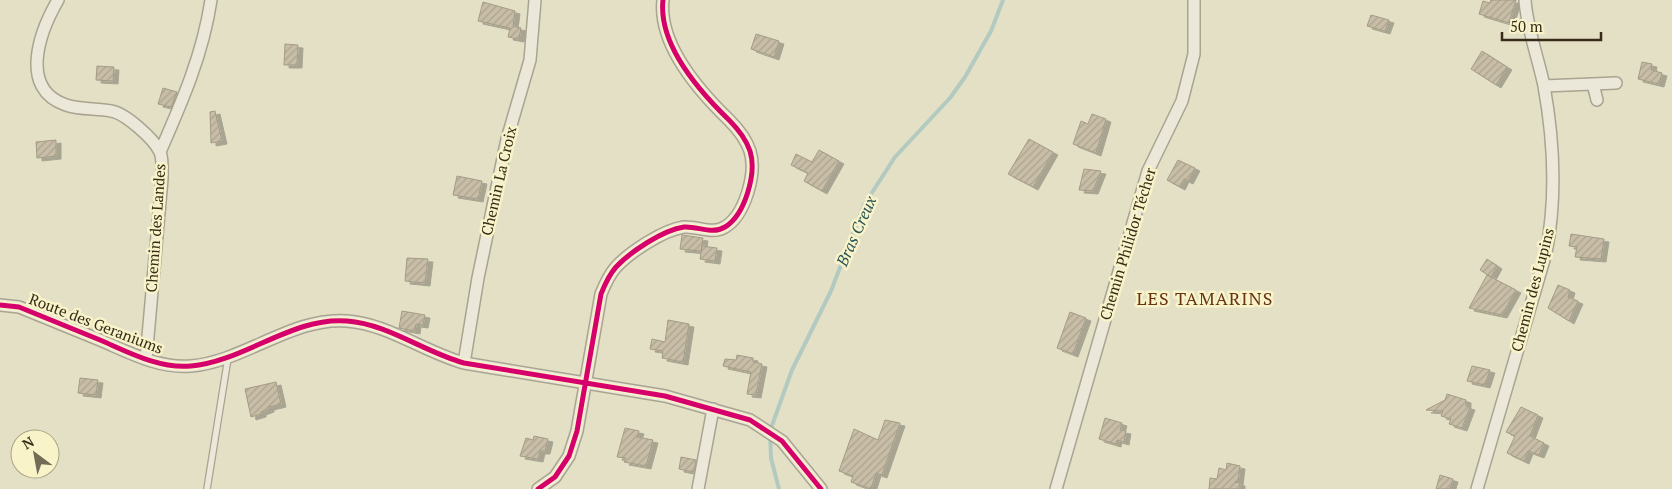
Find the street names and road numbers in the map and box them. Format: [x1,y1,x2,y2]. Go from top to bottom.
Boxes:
street label: Chemin La Croix [476,124,520,237]
street label: Chemin des Landes [141,163,169,293]
street label: Chemin Philidor Técher [1094,165,1160,322]
street label: Chemin des Lupins [1506,226,1558,354]
street label: Route des Geraniums [27,288,166,358]

